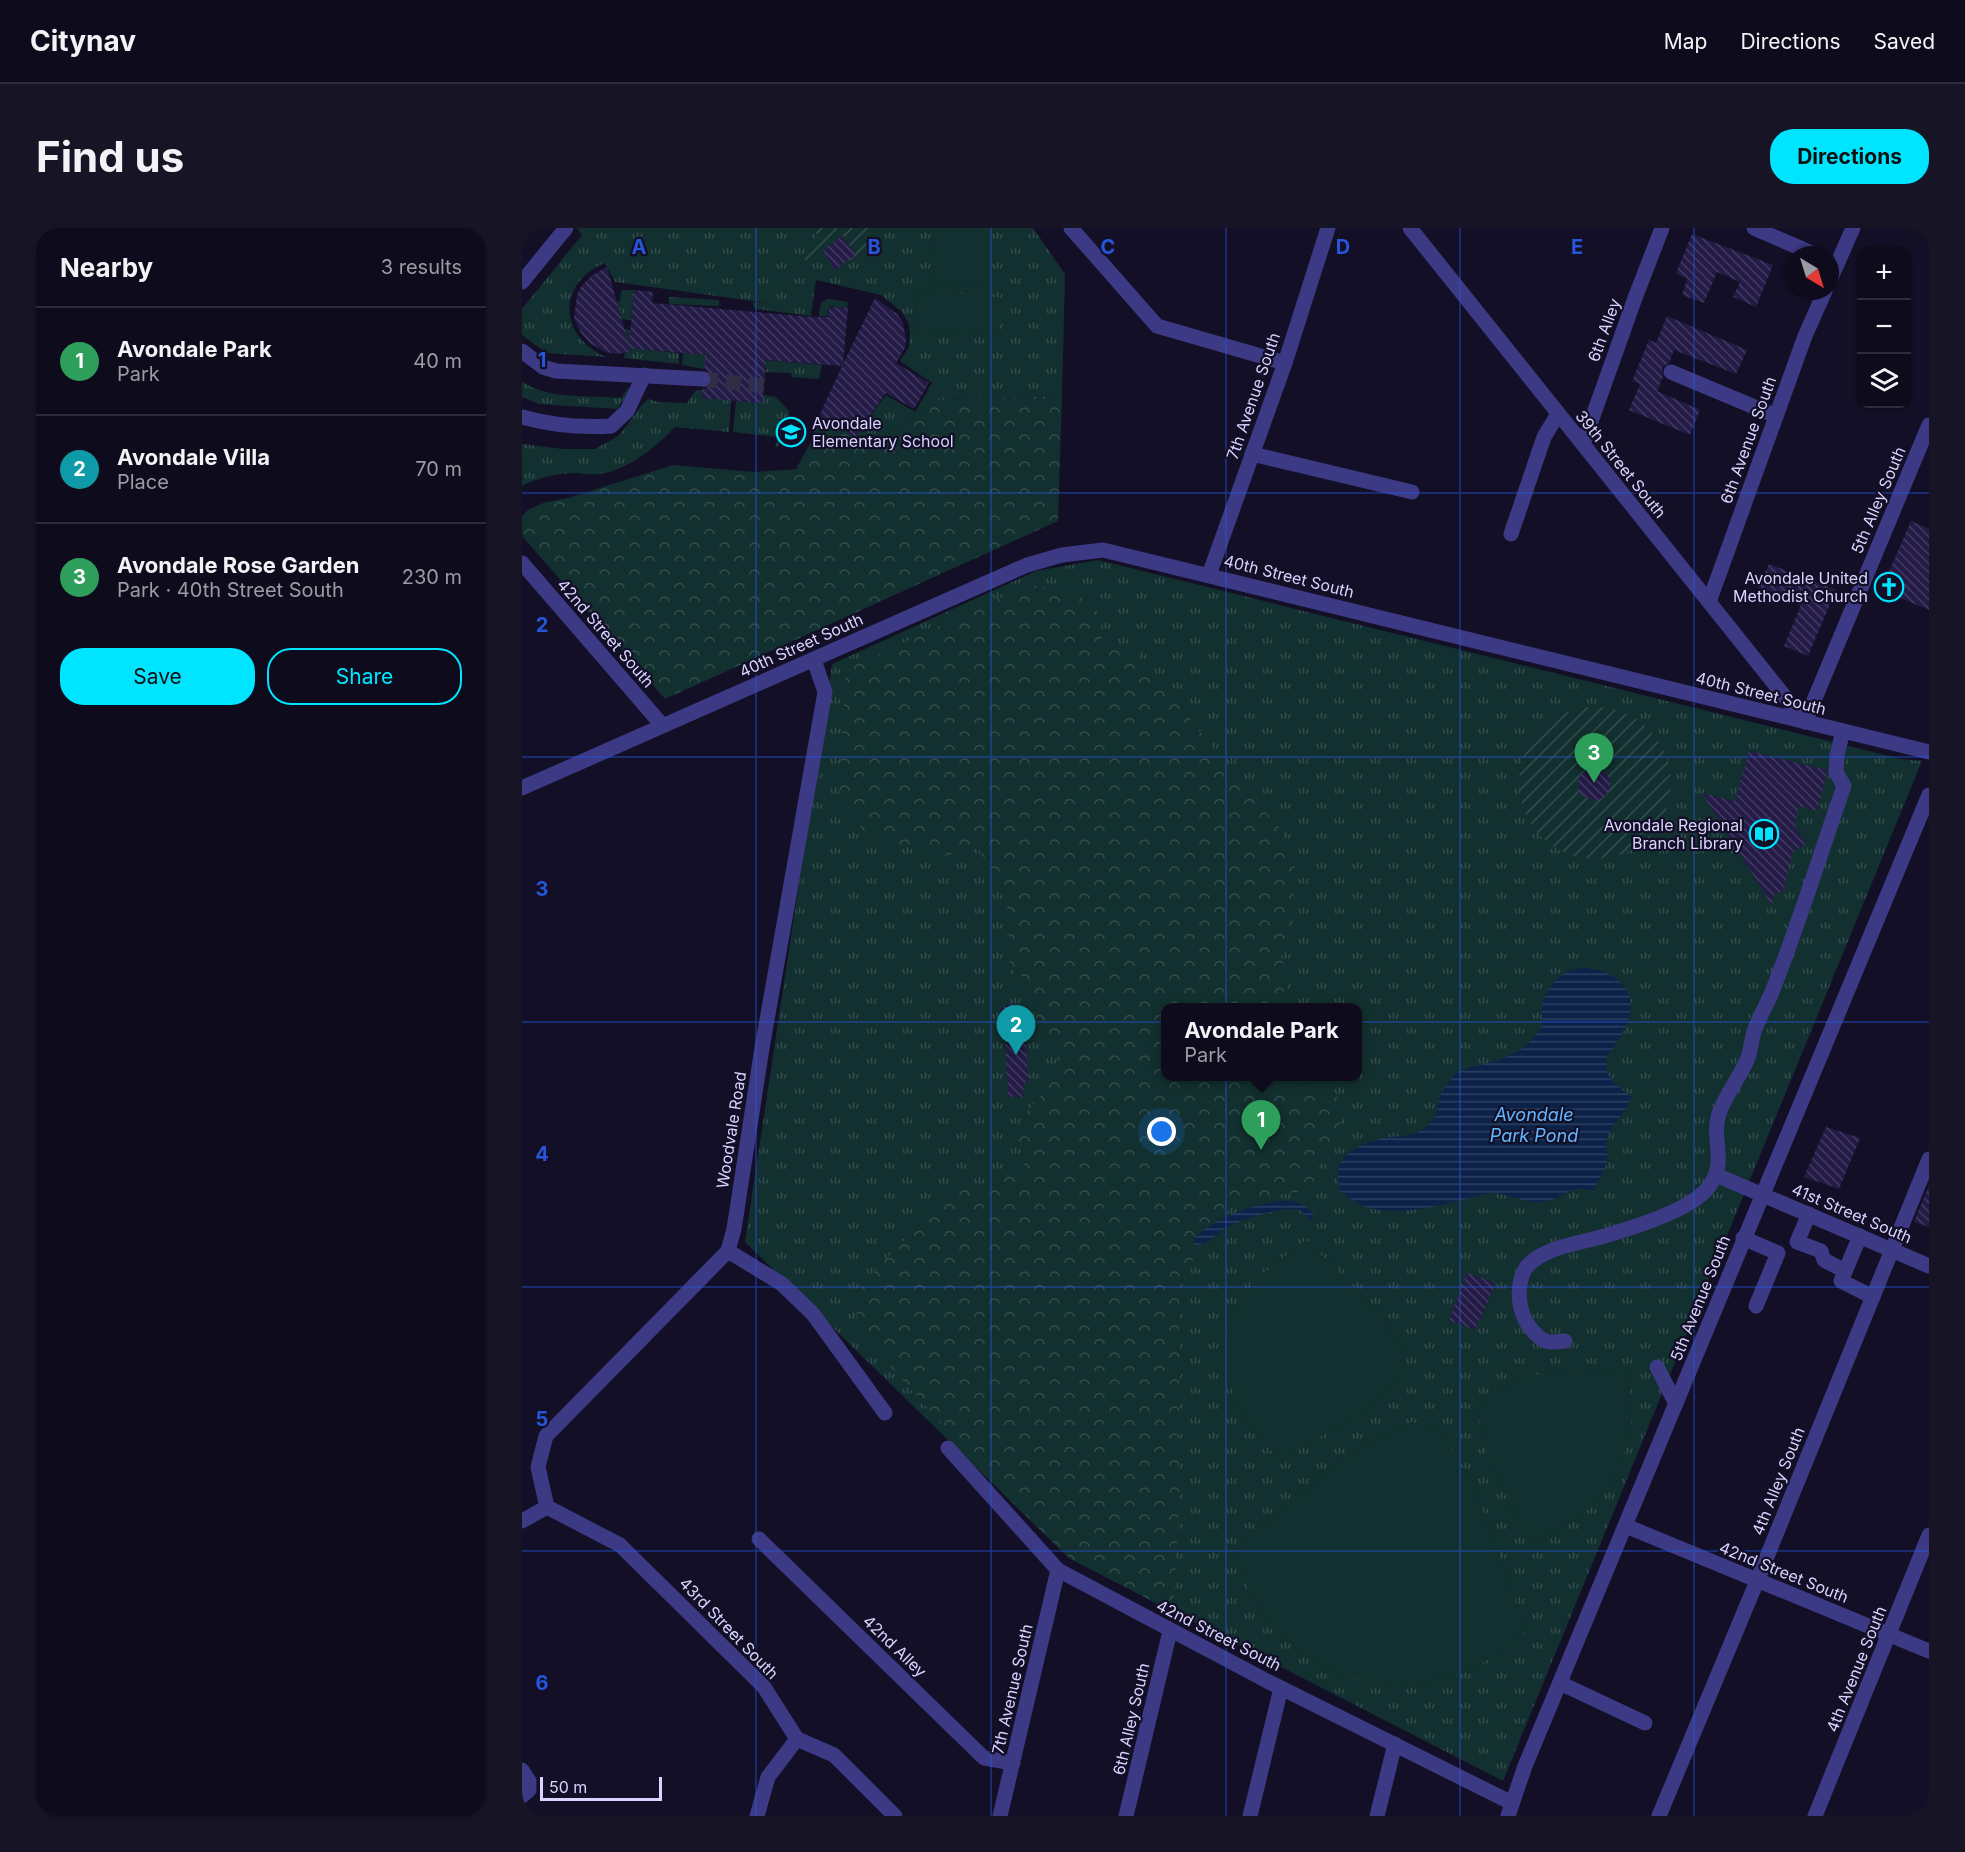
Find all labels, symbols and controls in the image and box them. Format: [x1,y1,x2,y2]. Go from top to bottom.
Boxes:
text: Citynav [30,24,136,58]
text: Map [1664,29,1707,54]
text: Directions [1740,29,1841,54]
text: Saved [1874,29,1935,54]
button: Directions [1770,129,1929,184]
text: Find us [36,131,184,182]
text: A [632,235,647,259]
text: B [867,235,881,259]
text: C [1101,235,1115,259]
text: D [1336,235,1350,259]
text: E [1571,235,1583,259]
north arrow [1785,246,1839,300]
map controls [1857,246,1911,408]
button: + [1857,246,1911,300]
text: Nearby [60,252,153,283]
text: 3 results [381,255,462,279]
street label: 6th Alley [1583,296,1625,364]
button: − [1857,300,1911,354]
street label: 7th Avenue South [1222,330,1284,462]
text: Avondale Park [117,336,272,362]
text: 1 [538,348,546,372]
text: 1 [75,349,84,373]
text: 40 m [413,349,462,373]
button: layers [1857,354,1911,408]
text: Park [117,362,160,386]
street label: 6th Avenue South [1716,374,1780,506]
street label: 39th Street South [1571,406,1671,522]
place label: Avondale Elementary School [812,413,954,451]
school or university icon: Avondale Elementary School [775,416,807,448]
text: Avondale Villa [117,444,270,470]
street label: 5th Alley South [1846,444,1910,556]
text: 2 [73,457,86,481]
text: 70 m [415,457,462,481]
text: Place [117,470,169,494]
street label: 40th Street South [1222,550,1356,602]
text: Avondale Rose Garden [117,552,360,578]
text: 3 [73,565,86,589]
text: 230 m [402,565,462,589]
place label: Avondale United Methodist Church [1733,568,1868,606]
church icon: Avondale United Methodist Church [1873,571,1905,603]
street label: 42nd Street South [553,575,659,691]
text: Park · 40th Street South [117,578,344,602]
street label: 40th Street South [736,609,866,681]
text: 2 [536,613,548,637]
button: Save [60,648,255,705]
button: Share [267,648,462,705]
street label: 40th Street South [1694,667,1828,719]
pin: 3 [1574,734,1614,783]
place label: Avondale Regional Branch Library [1604,815,1743,853]
library icon: Avondale Regional Branch Library [1748,818,1780,850]
text: 3 [536,877,548,901]
popup [1161,1003,1362,1081]
pin: 2 [996,1006,1036,1055]
text: Avondale Park [1184,1017,1339,1043]
text: Park [1184,1043,1227,1067]
street label: Woodvale Road [712,1070,750,1190]
pin: 1 [1242,1100,1280,1150]
water label: Avondale Park Pond [1490,1104,1578,1146]
your location [1147,1117,1176,1146]
text: 4 [535,1142,549,1166]
street label: 41st Street South [1789,1179,1915,1247]
street label: 5th Avenue South [1666,1232,1734,1364]
text: 5 [536,1407,548,1431]
street label: 4th Alley South [1747,1424,1809,1538]
street label: 42nd Street South [1717,1537,1851,1607]
street label: 43rd Street South [675,1573,783,1683]
street label: 42nd Street South [1153,1595,1285,1675]
street label: 4th Avenue South [1822,1603,1890,1735]
street label: 42nd Alley [859,1611,931,1681]
street label: 7th Avenue South [987,1622,1037,1756]
street label: 6th Alley South [1108,1661,1154,1777]
text: 6 [536,1671,549,1695]
scale bar [540,1774,662,1802]
text: 50 m [549,1777,587,1797]

